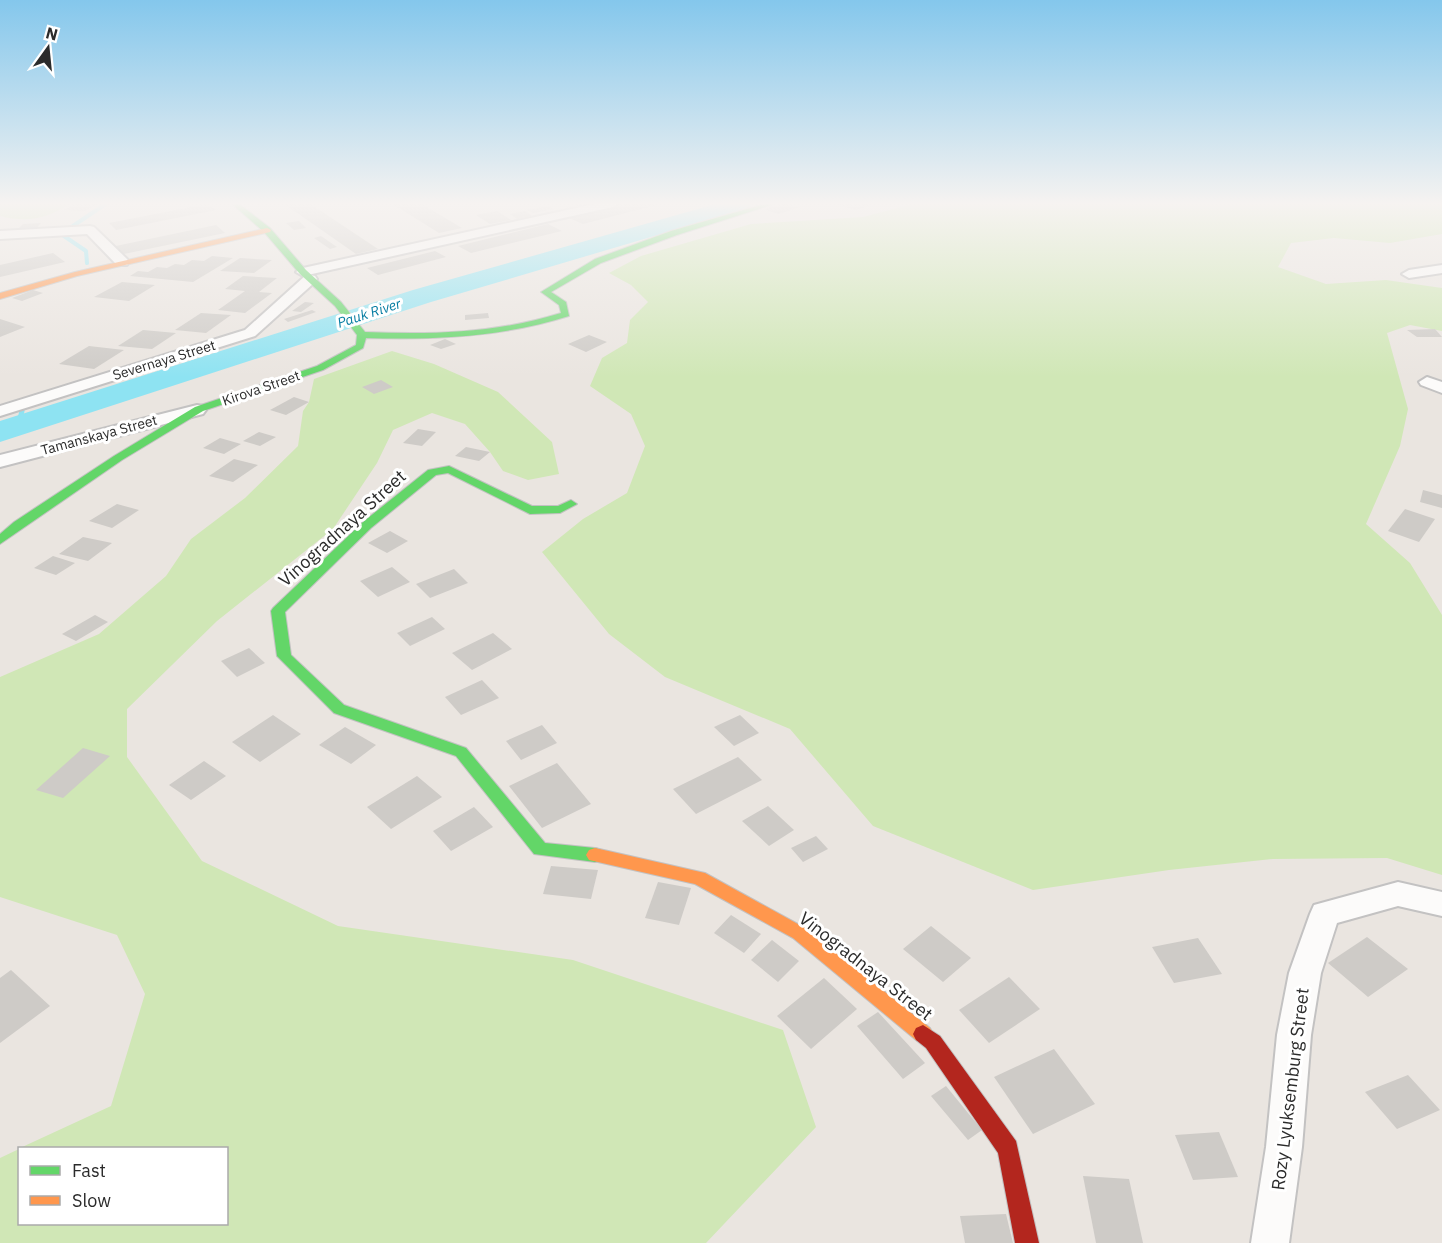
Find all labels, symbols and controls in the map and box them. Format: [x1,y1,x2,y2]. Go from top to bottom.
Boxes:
north arrow [18,18,78,78]
text: N [44,22,60,45]
water label: Pauk River [335,294,404,332]
street label: Severnaya Street [110,336,218,384]
street label: Kirova Street [220,366,302,410]
street label: Tamanskaya Street [39,411,159,459]
street label: Vinogradnaya Street [274,465,410,591]
street label: Vinogradnaya Street [794,907,938,1025]
street label: Rozy Lyuksemburg Street [1266,986,1314,1192]
legend [18,1147,228,1225]
text: Fast [72,1159,106,1182]
text: Slow [72,1189,111,1212]

